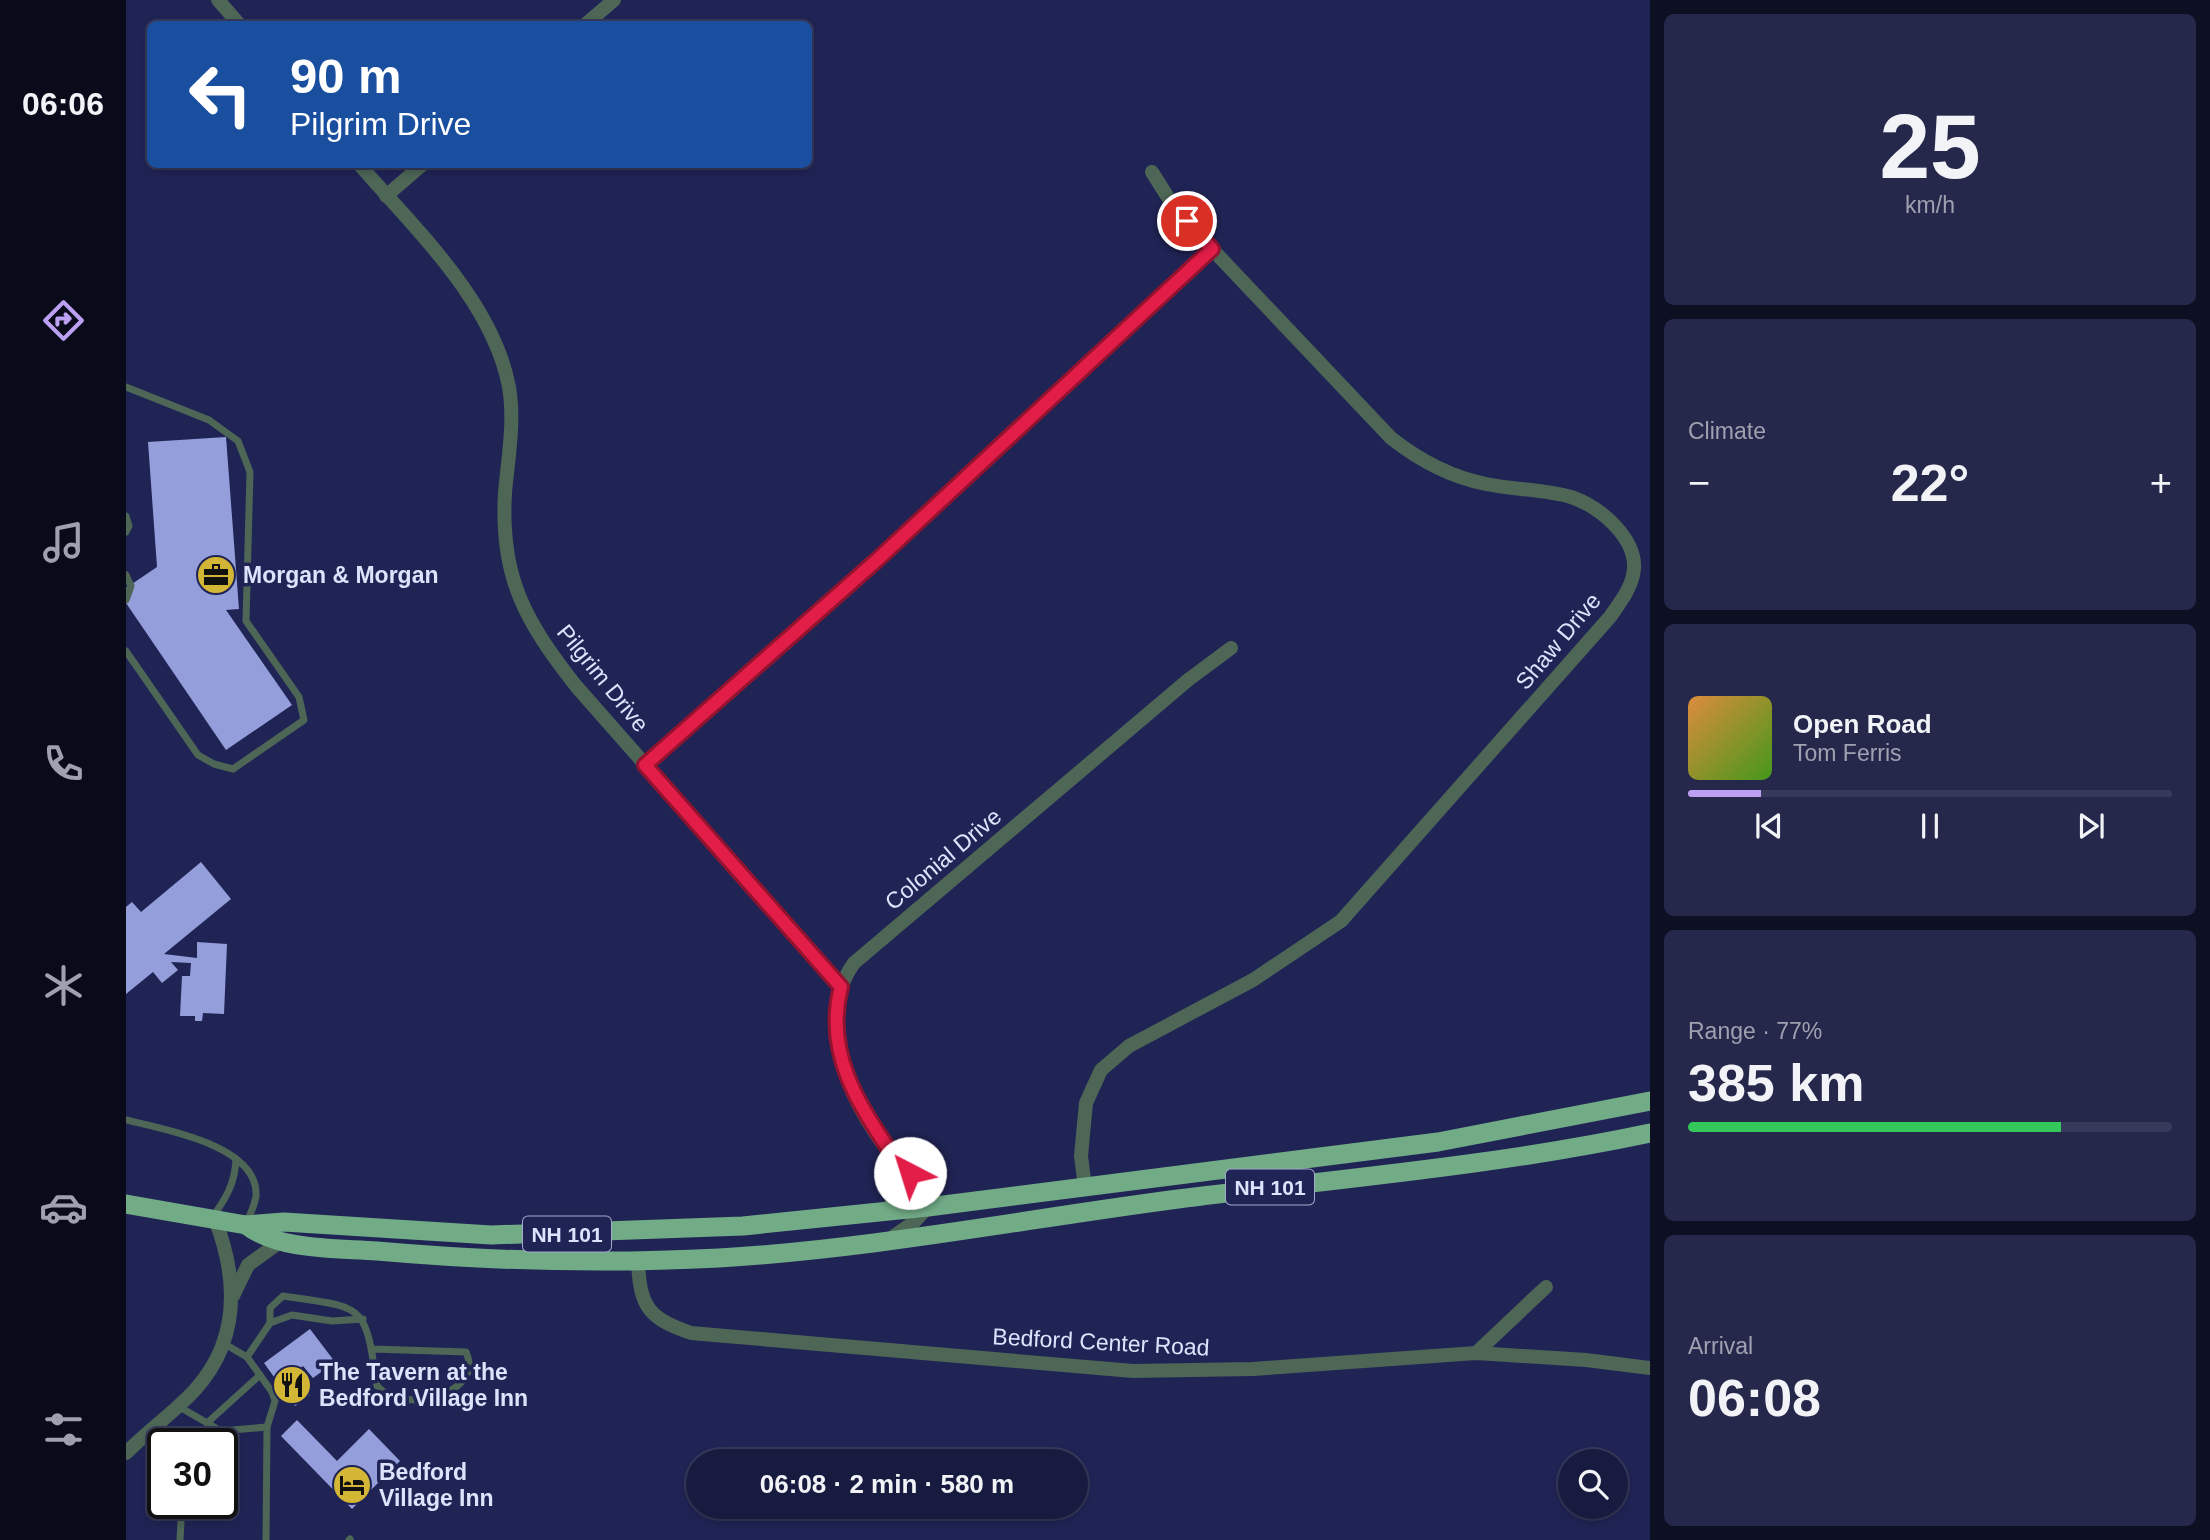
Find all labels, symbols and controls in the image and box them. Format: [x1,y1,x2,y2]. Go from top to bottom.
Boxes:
icon: left [175,49,266,140]
text: 90 m [290,49,402,103]
text: 06:06 [22,86,104,122]
text: 25 [1879,96,1981,197]
text: Pilgrim Drive [290,106,471,142]
pin [1157,191,1217,251]
text: km/h [1905,192,1955,218]
icon: arrive [1168,202,1206,240]
icon: directions [39,296,88,345]
text: Climate [1688,418,1766,444]
text: 22° [1891,454,1969,512]
text: − [1688,462,1710,504]
text: + [2150,462,2172,504]
icon: music [39,518,88,567]
office icon: Morgan & Morgan [195,554,237,596]
place label: Morgan & Morgan [243,562,439,588]
street label: Shaw Drive [1510,588,1606,694]
street label: Pilgrim Drive [552,619,654,737]
text: Open Road [1793,709,1932,739]
icon: phone [39,739,88,788]
text: Tom Ferris [1793,740,1902,766]
street label: Colonial Drive [880,803,1006,915]
icon: previous [1750,807,1788,845]
icon: pause [1911,807,1949,845]
icon: next [2072,807,2110,845]
icon: climate [39,961,88,1010]
text: Range · 77% [1688,1018,1822,1044]
text: 385 km [1688,1054,1864,1112]
position arrow [873,1136,947,1210]
road number: NH 101 [1226,1170,1314,1204]
icon: car [39,1183,88,1232]
road number: NH 101 [523,1216,611,1252]
street label: Bedford Center Road [992,1323,1210,1361]
text: Arrival [1688,1333,1753,1359]
place label: The Tavern at the Bedford Village Inn [319,1359,528,1411]
restaurant icon: The Tavern at the Bedford Village Inn [271,1364,313,1406]
text: 06:08 [1688,1369,1821,1427]
icon: filters [39,1405,88,1454]
speed limit sign: 30 [147,1428,238,1519]
map controls [1558,1449,1628,1519]
button: search [1558,1449,1628,1519]
place label: Bedford Village Inn [379,1459,494,1511]
hotel icon: Bedford Village Inn [331,1464,373,1506]
text: 06:08 · 2 min · 580 m [760,1469,1014,1499]

